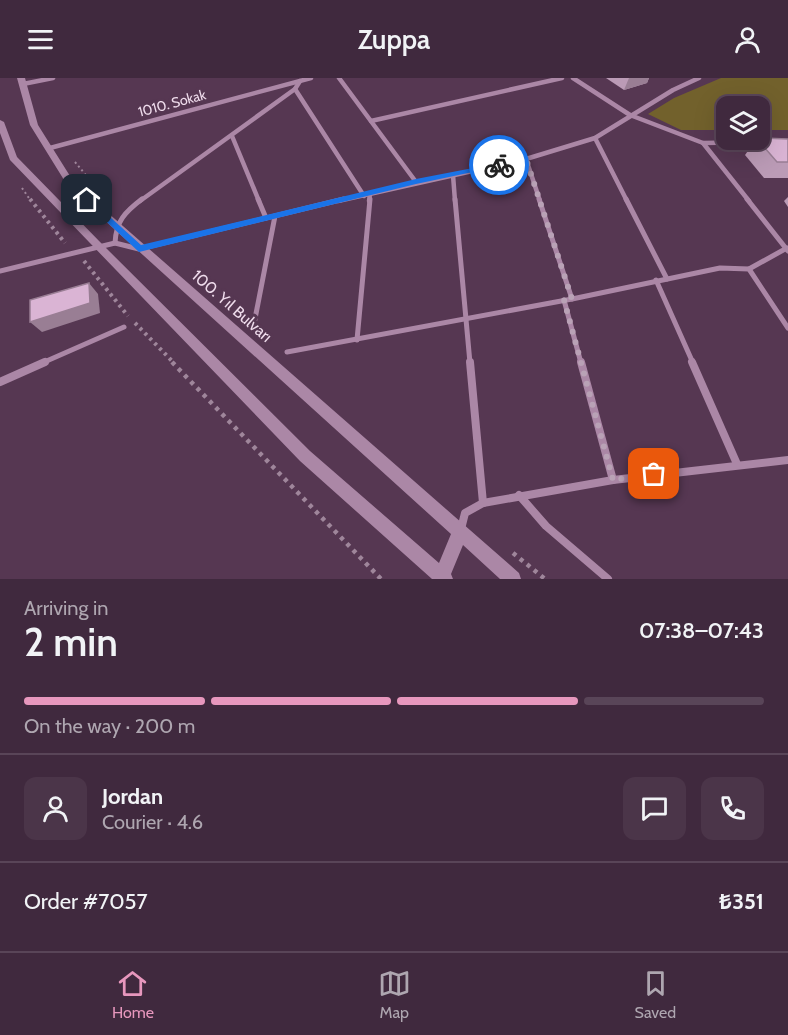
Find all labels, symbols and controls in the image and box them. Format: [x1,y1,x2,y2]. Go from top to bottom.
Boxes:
icon: menu [24,23,57,56]
text: Zuppa [358,23,430,56]
icon: person [731,23,764,56]
street label: 1010. Sokak [136,85,209,121]
map controls [716,96,770,150]
button: layers [716,96,770,150]
courier [469,135,529,195]
icon: bike [483,149,516,182]
pin [61,174,112,225]
icon: home [70,183,103,216]
street label: 100. Yıl Bulvarı [188,266,276,346]
pin [628,448,679,499]
icon: bag [637,457,670,490]
text: Arriving in [24,596,108,620]
text: 07:38–07:43 [639,617,764,644]
text: 2 min [24,618,118,666]
text: On the way · 200 m [24,714,195,738]
button: person [24,777,87,840]
button: chat [623,777,686,840]
button: phone [701,777,764,840]
text: Jordan [102,783,163,810]
text: Courier · 4.6 [102,810,203,834]
text: Order #7057 [24,888,148,915]
text: ₺351 [719,888,764,915]
tab: Home [112,967,154,1022]
tab: Map [378,967,411,1022]
tab: Saved [635,967,676,1022]

